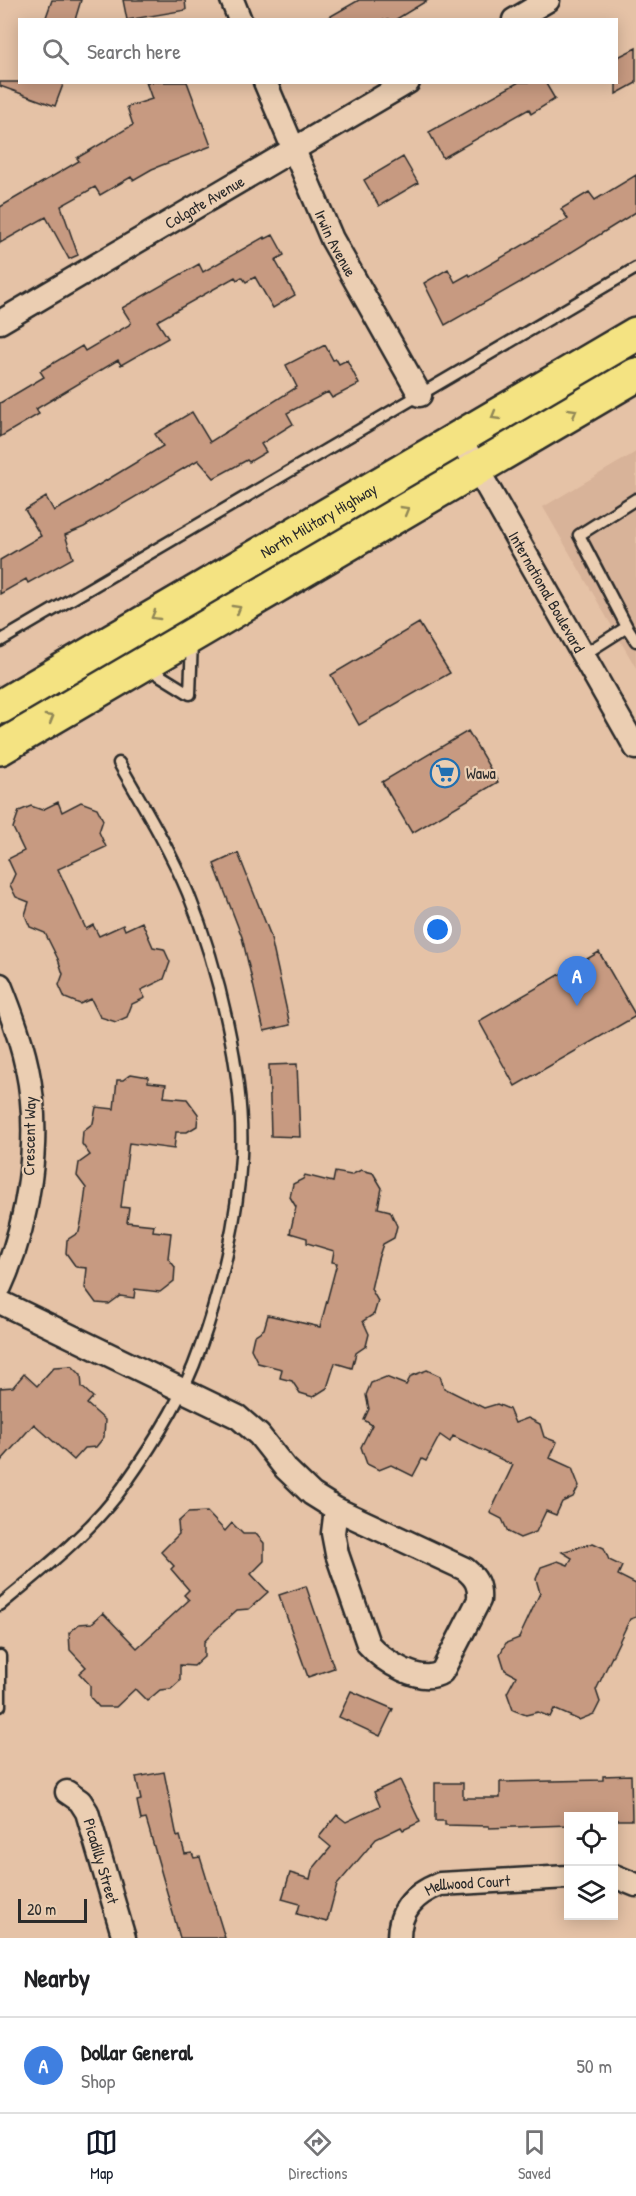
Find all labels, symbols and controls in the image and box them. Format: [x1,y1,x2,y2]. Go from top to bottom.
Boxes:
search box [18,18,618,84]
icon: search [39,35,72,68]
text: Search here [87,36,181,66]
street label: Colgate Avenue [160,169,249,234]
street label: Irwin Avenue [310,206,362,281]
one-way arrow [567,407,577,419]
one-way arrow [491,409,501,421]
street label: North Military Highway [256,477,381,563]
one-way arrow [399,506,409,518]
street label: International Boulevard [504,527,590,656]
one-way arrow [231,605,241,616]
one-way arrow [151,608,161,620]
one-way arrow [44,714,55,725]
supermarket icon: Wawa [429,757,461,789]
place label: Wawa [466,762,496,784]
your location [423,915,452,944]
pin: A [558,956,596,1006]
street label: Crescent Way [17,1096,41,1176]
map controls [564,1812,618,1920]
button: locate [564,1812,618,1866]
street label: Picadilly Street [78,1816,125,1907]
button: layers [564,1866,618,1920]
street label: Mellwood Court [420,1869,511,1901]
scale bar [18,1896,87,1924]
text: 20 m [27,1898,56,1920]
text: Nearby [24,1960,90,1995]
text: Dollar General [81,2037,193,2067]
text: A [39,2052,48,2079]
text: 50 m [576,2052,612,2079]
text: Shop [81,2067,115,2094]
tab: Map [85,2126,118,2184]
tab: Directions [289,2126,347,2184]
tab: Saved [518,2126,551,2184]

